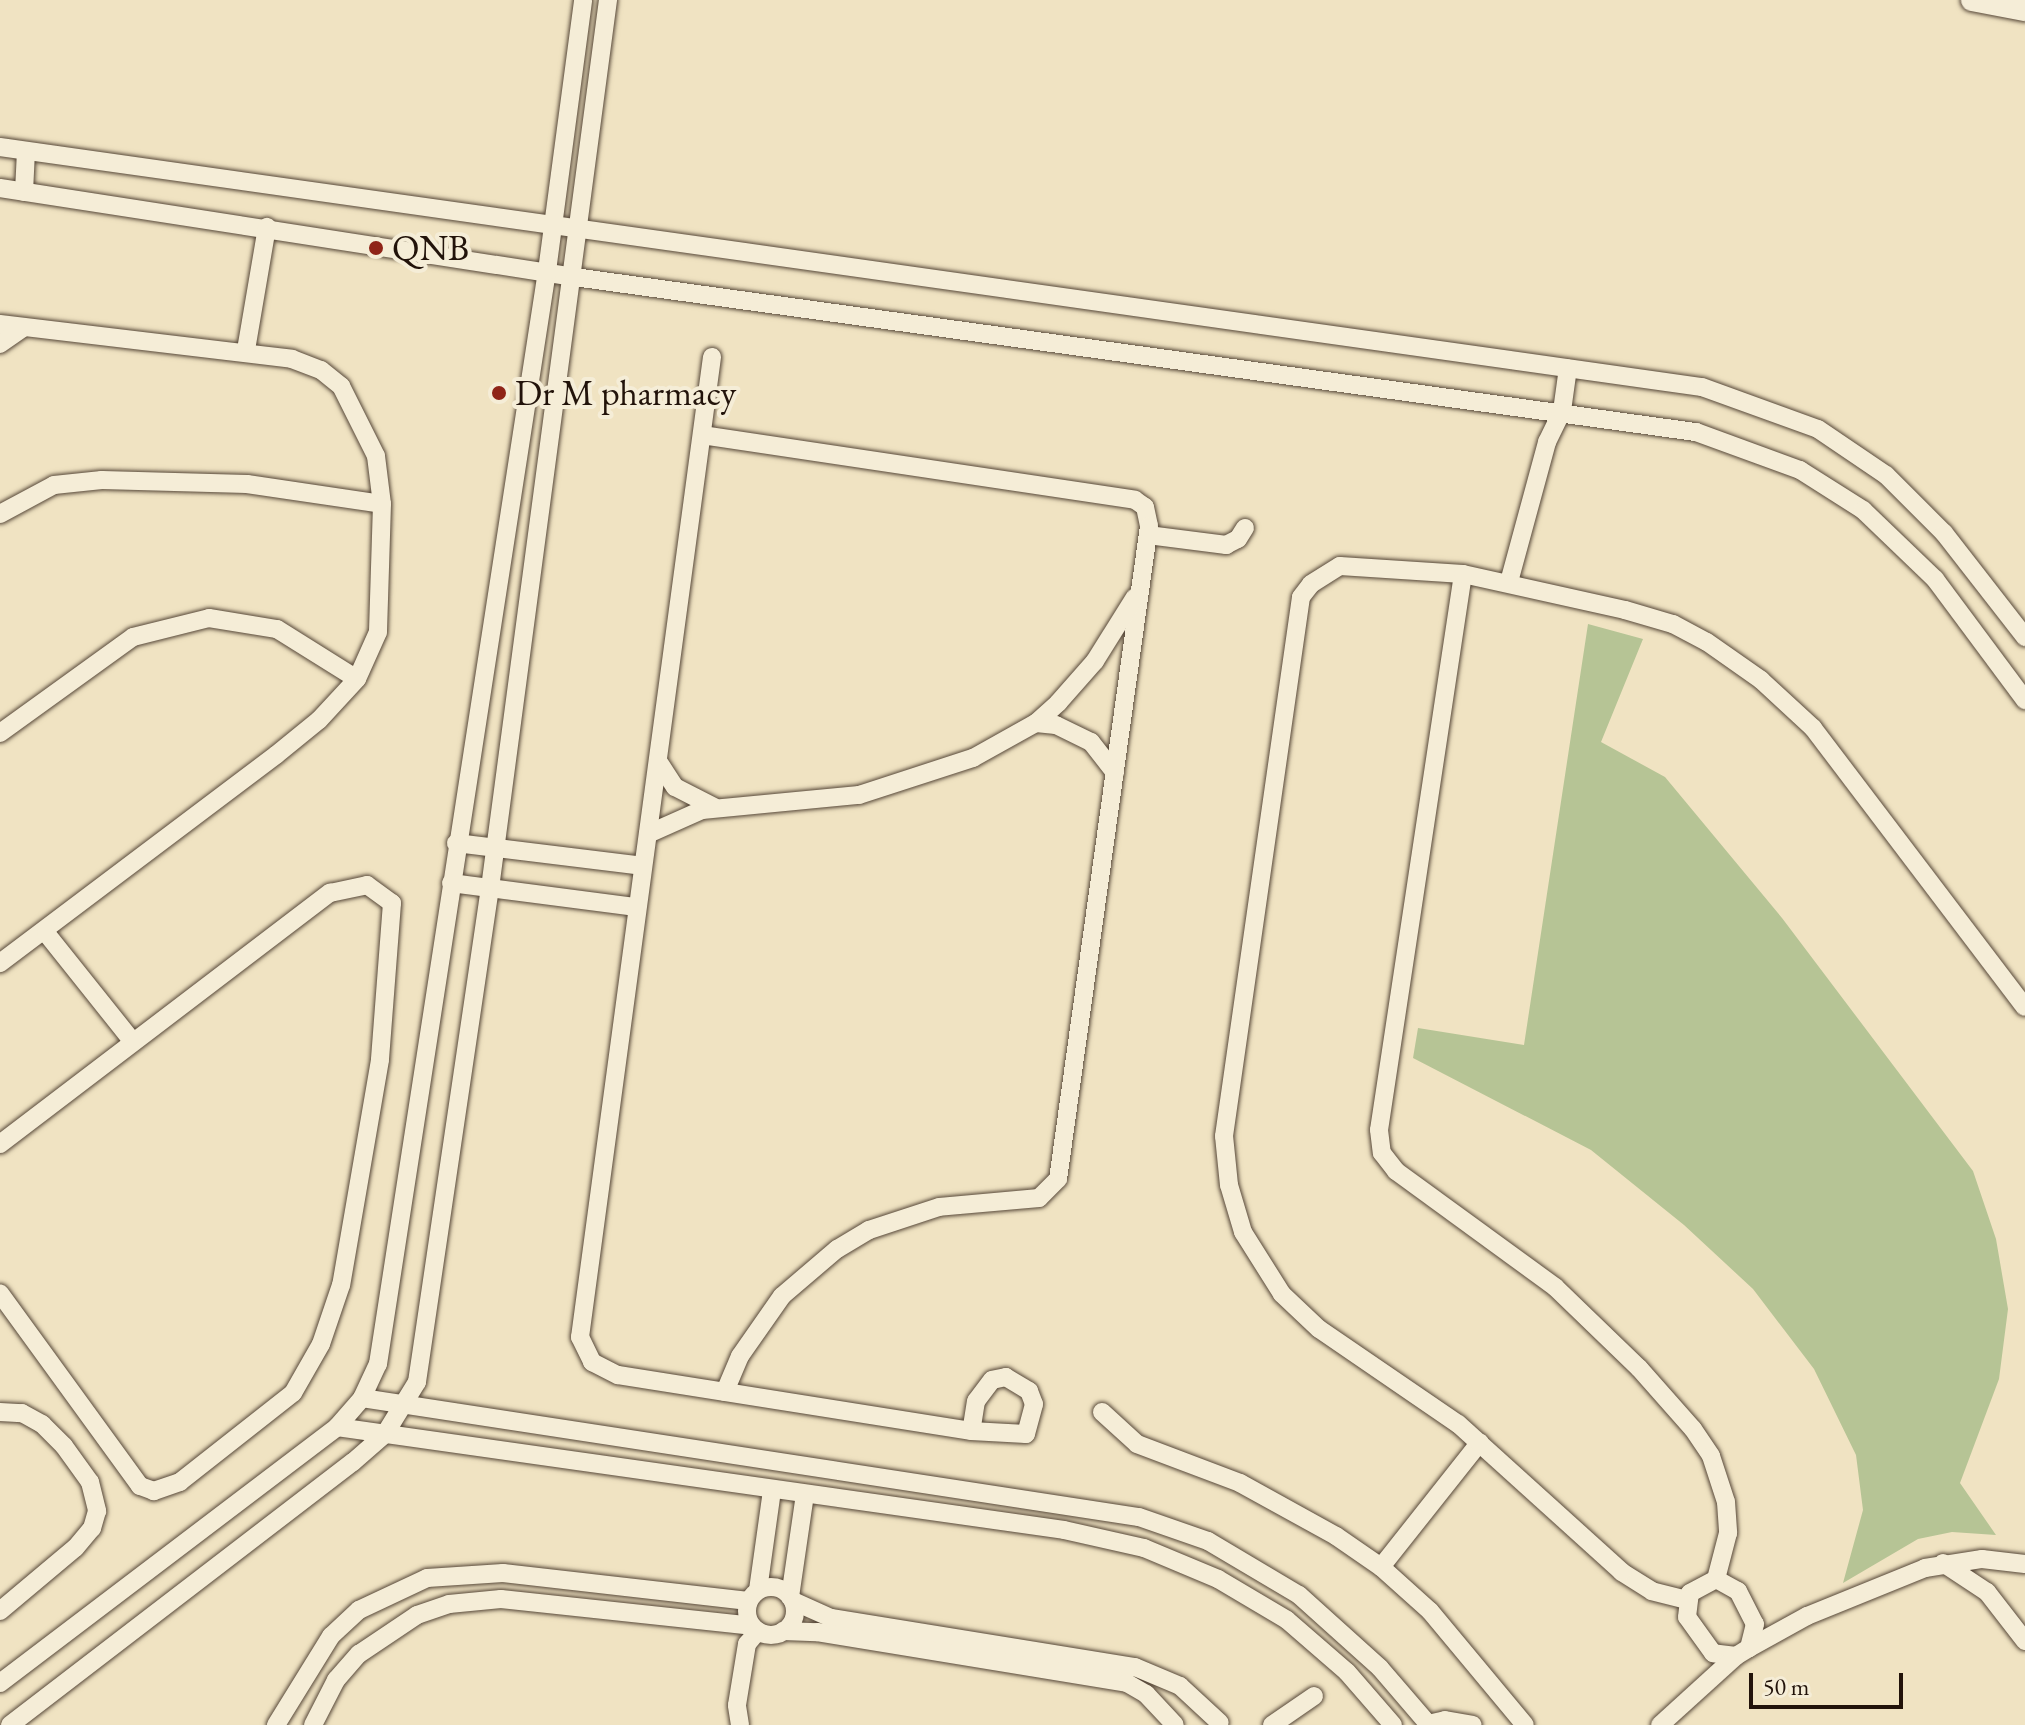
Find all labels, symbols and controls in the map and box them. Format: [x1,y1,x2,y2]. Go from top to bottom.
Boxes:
place label: QNB [392,226,469,270]
marker: QNB [367,239,385,257]
place label: Dr M pharmacy [515,371,736,415]
marker: Dr M pharmacy [490,384,508,402]
scale bar [1753,1657,1907,1707]
text: 50 m [1763,1671,1810,1702]

